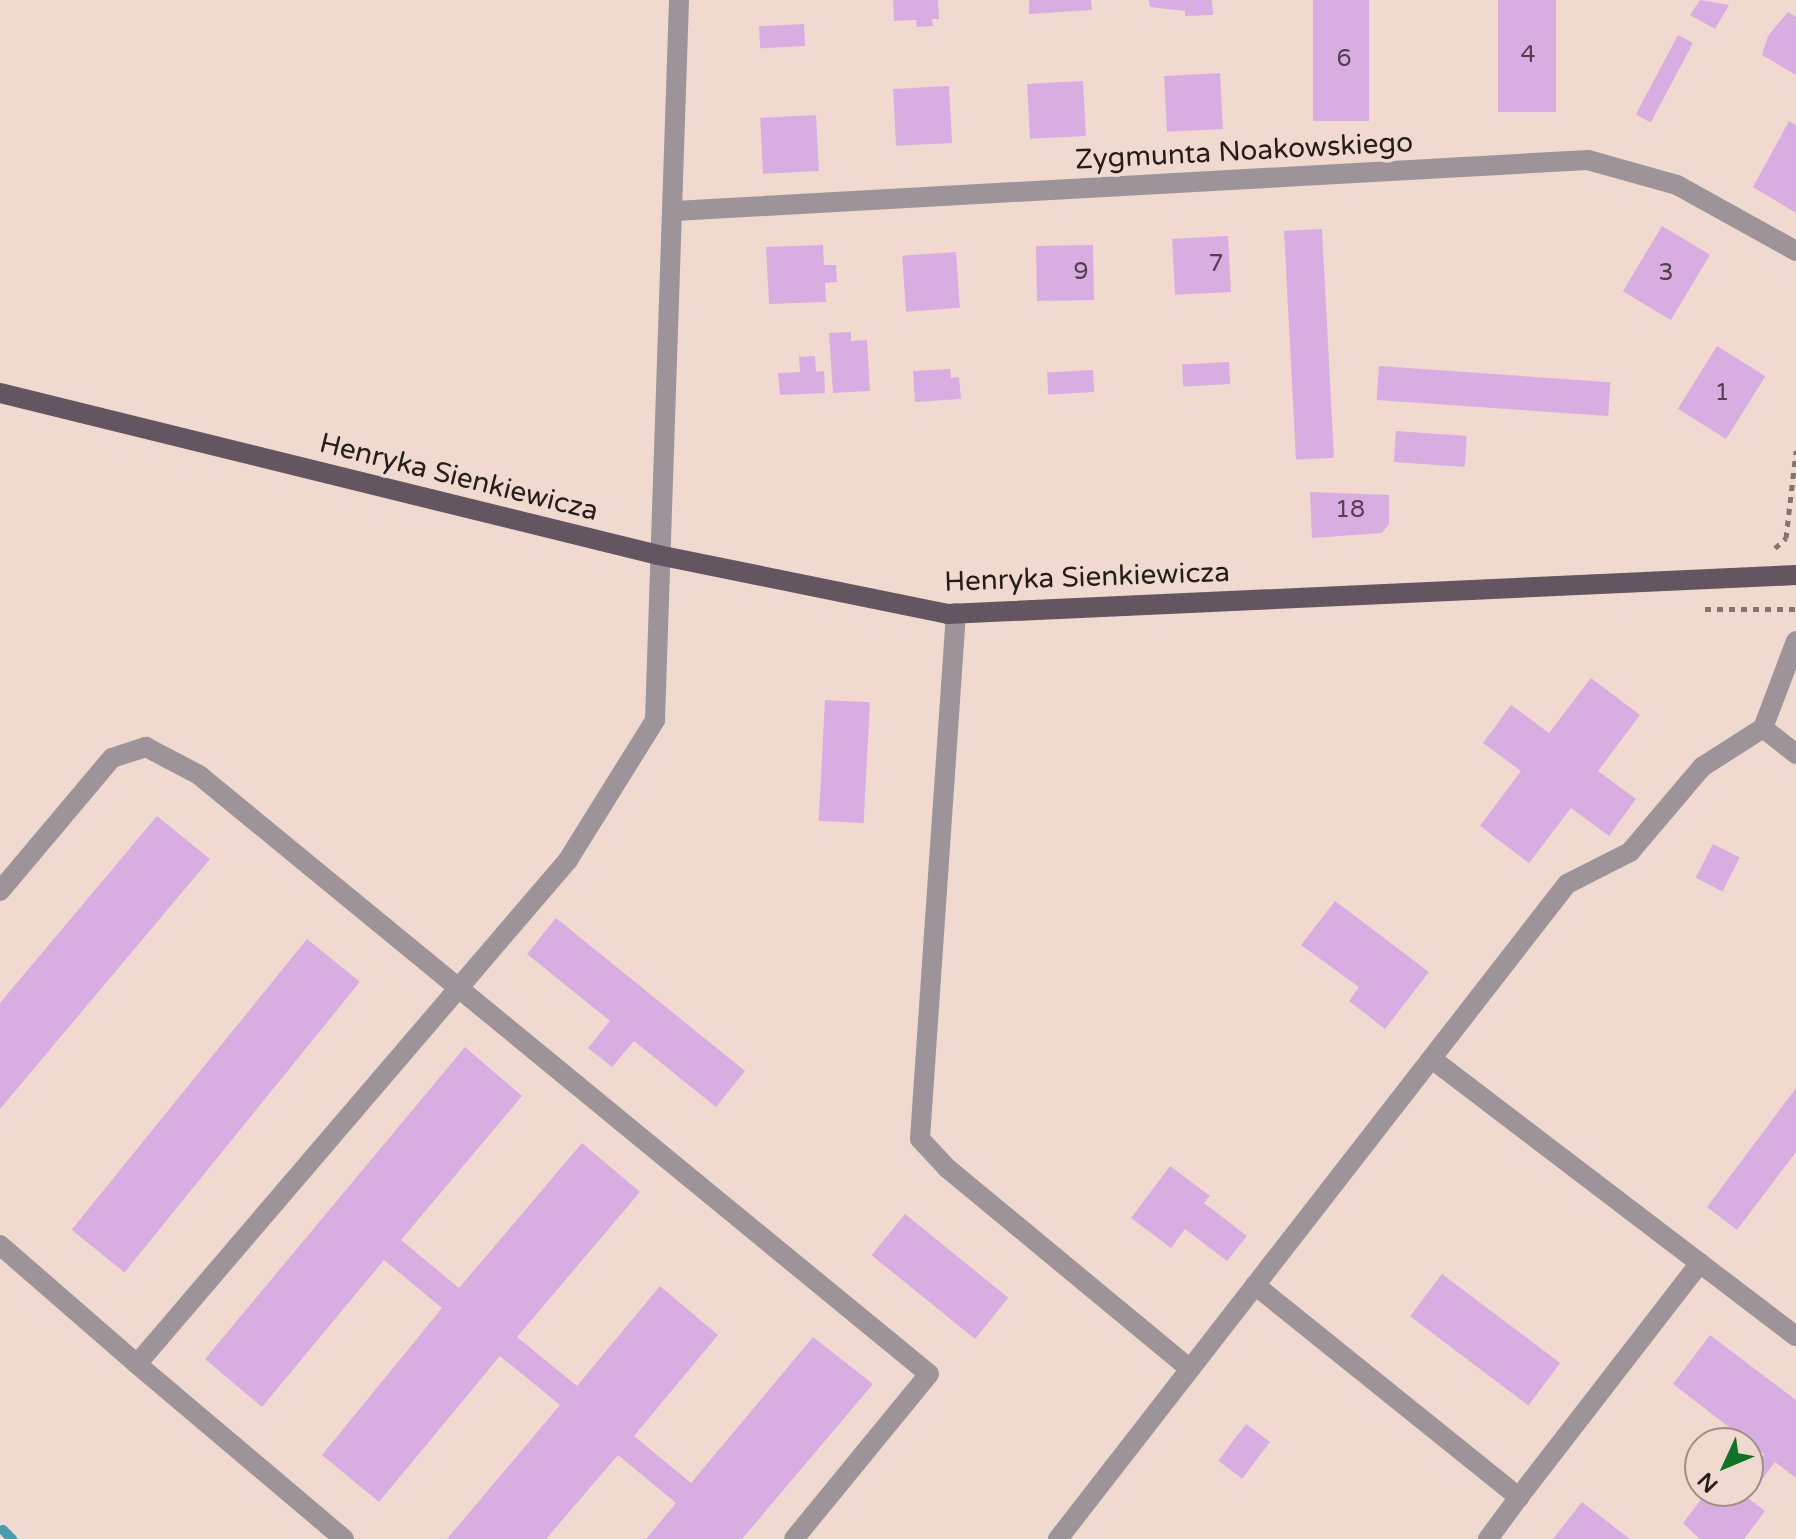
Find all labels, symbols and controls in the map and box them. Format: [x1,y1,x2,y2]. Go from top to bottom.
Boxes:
house number: 4 [1520,41,1536,69]
house number: 6 [1336,45,1352,73]
street label: Zygmunta Noakowskiego [1074,125,1414,177]
house number: 7 [1208,250,1224,278]
house number: 9 [1073,258,1089,286]
house number: 3 [1658,259,1674,287]
house number: 1 [1714,379,1730,407]
street label: Henryka Sienkiewicza [316,426,602,528]
house number: 18 [1335,496,1365,524]
street label: Henryka Sienkiewicza [944,555,1230,599]
north arrow [1684,1427,1764,1507]
text: N [1693,1467,1724,1498]

